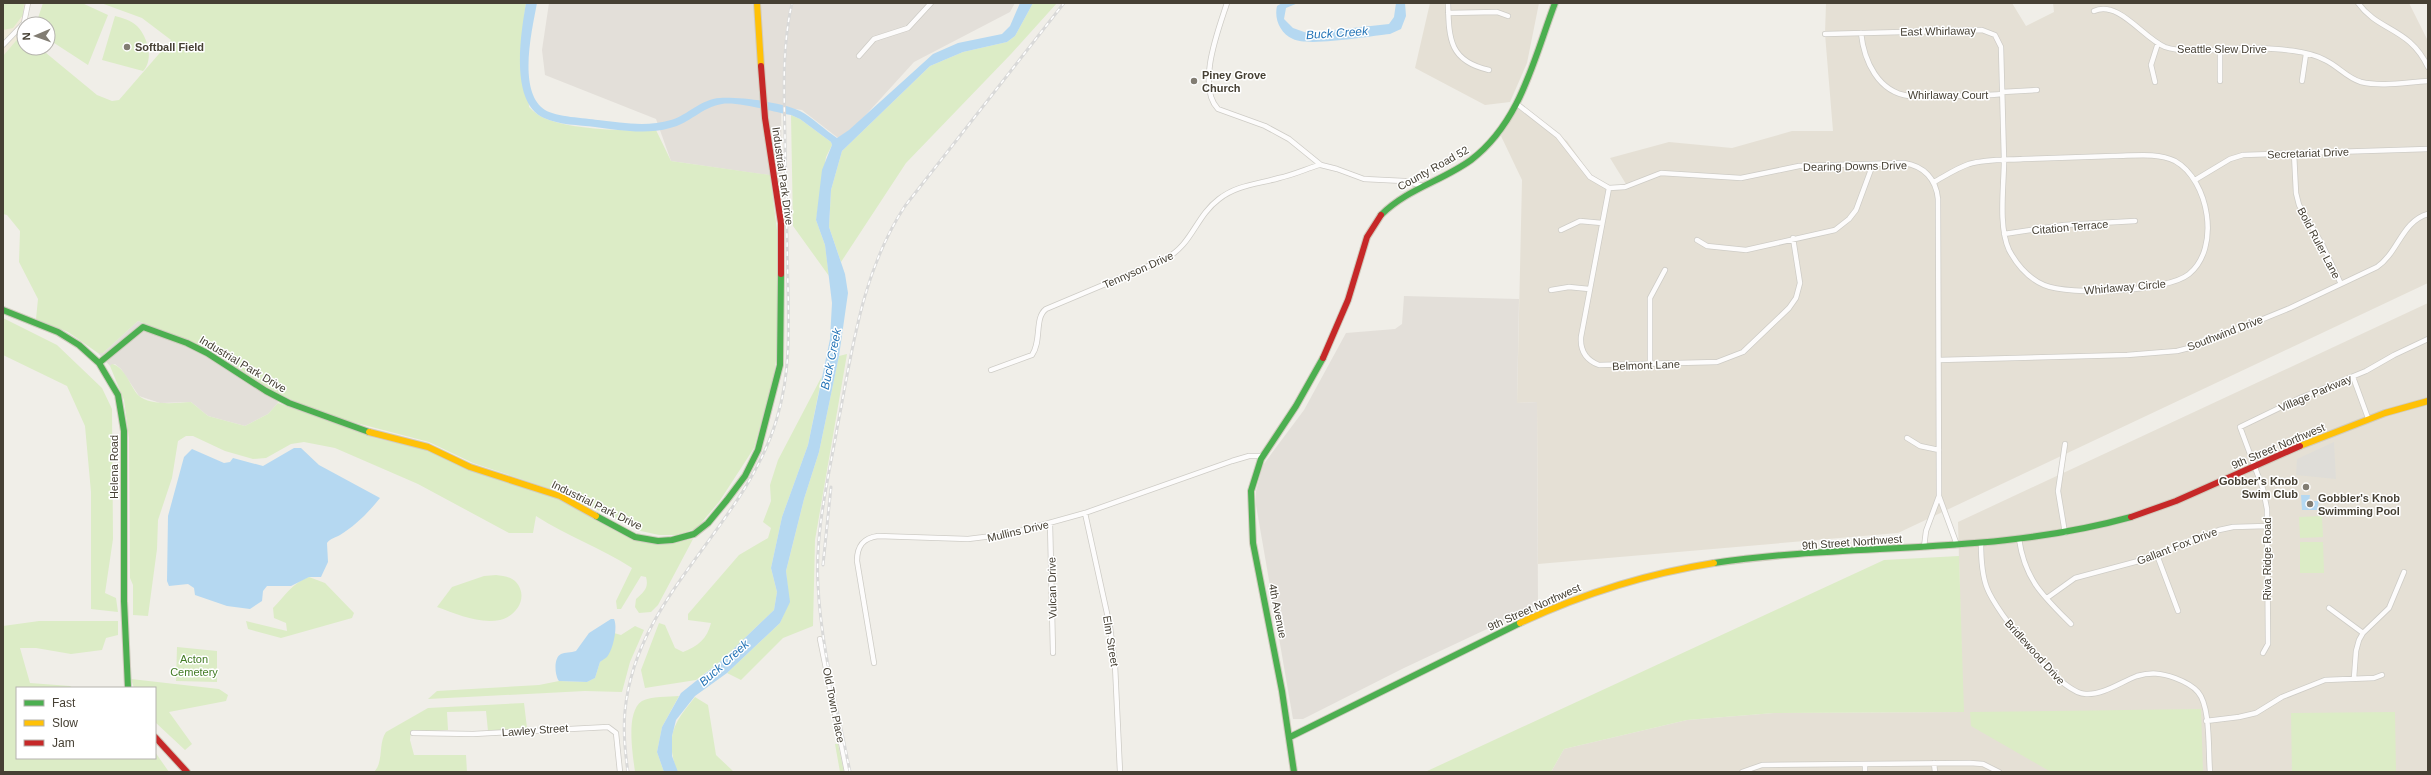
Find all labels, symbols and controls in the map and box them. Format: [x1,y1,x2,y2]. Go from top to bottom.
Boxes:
north arrow [16,16,56,56]
water label: Buck Creek [1306,24,1369,42]
street label: East Whirlaway [1900,24,1976,38]
text: N [20,32,32,41]
place label: Softball Field [135,41,204,53]
marker: Softball Field [122,42,132,52]
street label: Seattle Slew Drive [2177,43,2267,55]
place label: Piney Grove Church [1202,69,1266,94]
marker: Piney Grove Church [1189,76,1199,86]
street label: Whirlaway Court [1908,89,1988,101]
street label: Industrial Park Drive [770,126,796,226]
street label: County Road 52 [1395,143,1471,193]
street label: Secretariat Drive [2267,146,2349,160]
street label: Dearing Downs Drive [1803,159,1907,173]
street label: Bold Ruler Lane [2295,205,2343,281]
street label: Citation Terrace [2031,218,2109,236]
street label: Tennyson Drive [1101,249,1175,291]
street label: Whirlaway Circle [2084,277,2166,297]
street label: Southwind Drive [2185,313,2265,353]
water label: Buck Creek [818,326,845,391]
street label: Industrial Park Drive [197,333,289,395]
street label: Belmont Lane [1612,358,1680,372]
street label: Village Parkway [2277,372,2354,414]
street label: 9th Street Northwest [2230,421,2326,471]
street label: Helena Road [108,435,120,499]
place label: Gobber's Knob Swim Club [2219,475,2298,500]
street label: Industrial Park Drive [550,478,644,532]
marker: Gobber's Knob Swim Club [2301,482,2311,492]
place label: Gobbler's Knob Swimming Pool [2318,492,2400,517]
marker: Gobbler's Knob Swimming Pool [2305,499,2315,509]
street label: Riva Ridge Road [2261,517,2273,601]
street label: Mullins Drive [986,518,1050,544]
street label: Gallant Fox Drive [2135,525,2219,567]
street label: 9th Street Northwest [1802,533,1902,551]
street label: Vulcan Drive [1045,557,1059,619]
street label: 9th Street Northwest [1486,581,1582,633]
street label: 4th Avenue [1267,583,1289,639]
street label: Elm Street [1101,615,1121,667]
street label: Bridlewood Drive [2003,617,2067,687]
water label: Buck Creek [696,636,752,689]
park label: Acton Cemetery [170,653,218,678]
street label: Old Town Place [821,666,847,744]
legend [16,687,156,759]
text: Fast [52,696,76,710]
text: Slow [52,716,78,730]
street label: Lawley Street [501,722,569,738]
text: Jam [52,736,75,750]

